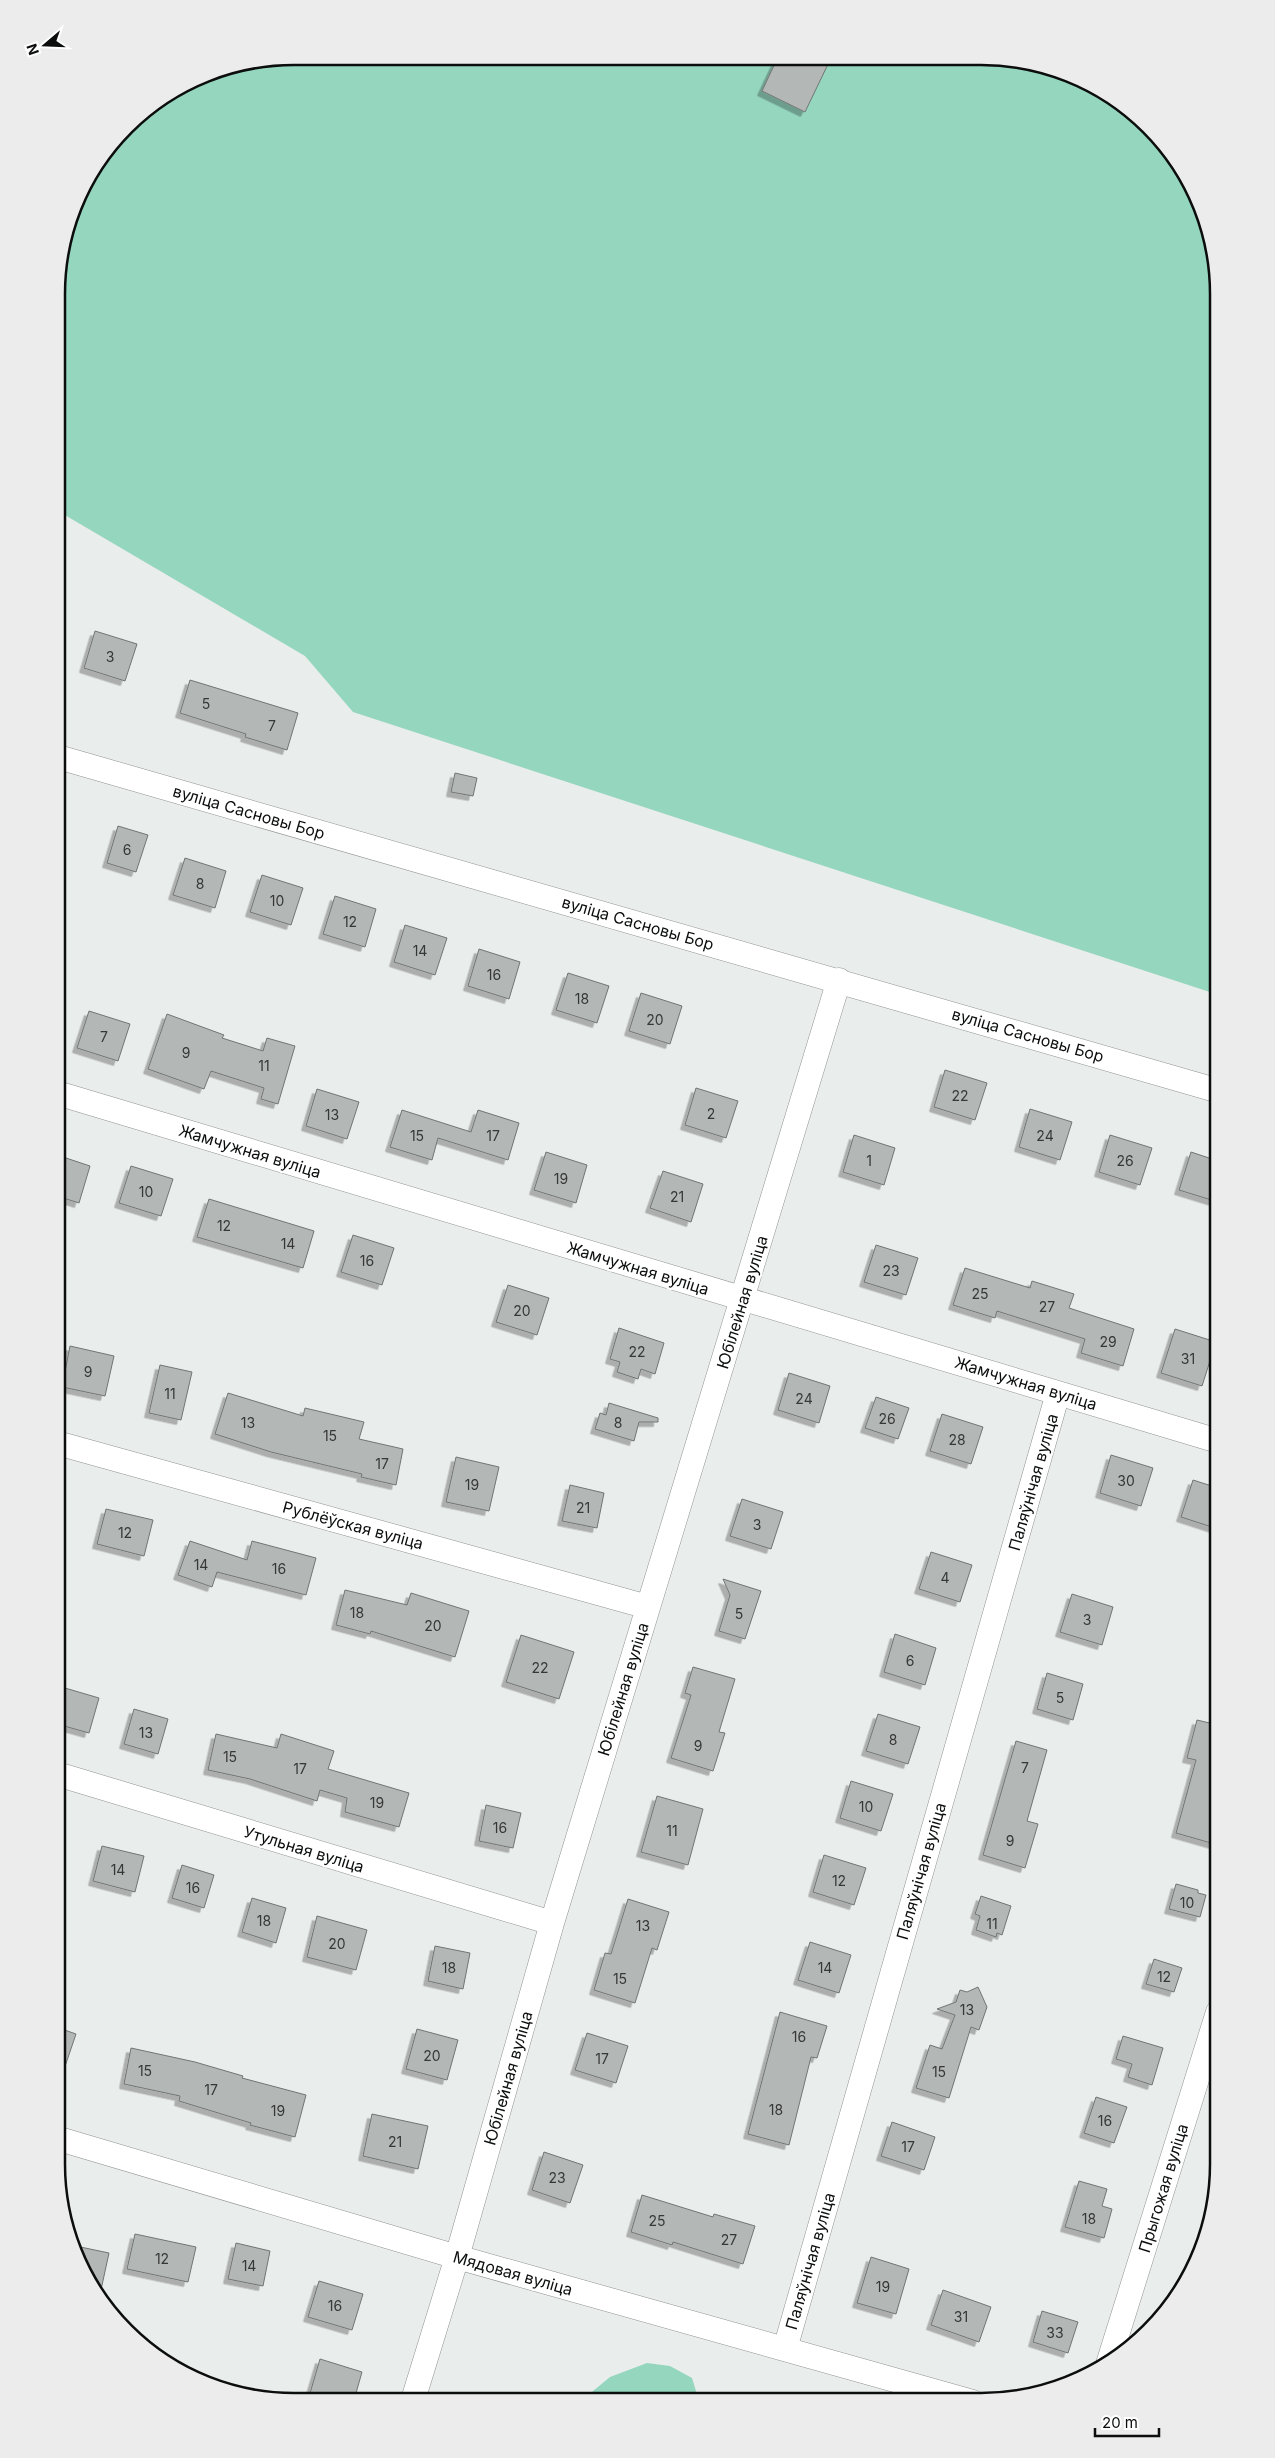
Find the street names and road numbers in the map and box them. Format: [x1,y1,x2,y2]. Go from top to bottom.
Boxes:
street label: вуліца Сасновы Бор [171,781,327,843]
street label: вуліца Сасновы Бор [560,892,716,954]
street label: вуліца Сасновы Бор [950,1004,1106,1066]
street label: Жамчужная вуліца [177,1120,323,1182]
street label: Юбілейная вуліца [712,1233,772,1371]
street label: Жамчужная вуліца [565,1237,711,1299]
street label: Жамчужная вуліца [953,1352,1099,1414]
street label: Паляўнічая вуліца [1004,1411,1062,1553]
street label: Рублёўская вуліца [281,1497,425,1553]
street label: Юбілейная вуліца [593,1620,653,1758]
street label: Паляўнічая вуліца [892,1800,950,1942]
street label: Утульная вуліца [241,1821,367,1877]
street label: Юбілейная вуліца [479,2009,537,2147]
street label: Прыгожая вуліца [1134,2121,1192,2255]
street label: Паляўнічая вуліца [781,2190,839,2332]
street label: Мядовая вуліца [451,2246,575,2300]

